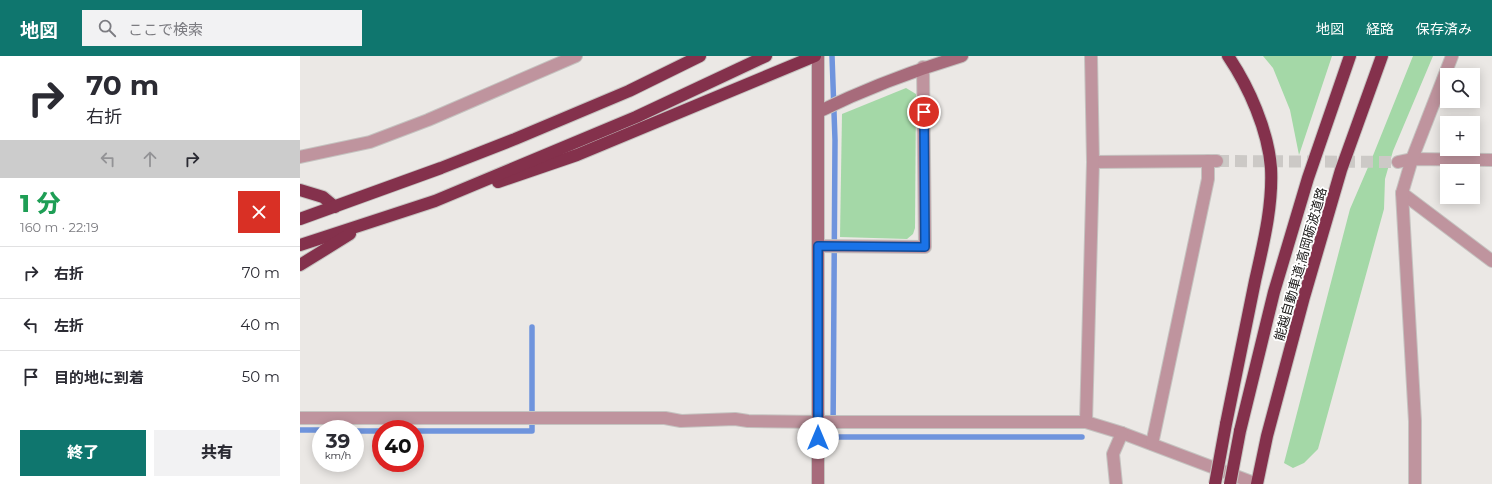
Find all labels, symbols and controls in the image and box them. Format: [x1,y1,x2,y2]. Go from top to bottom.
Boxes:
search box [82,10,362,46]
icon: search [96,17,118,39]
text: 地図 [20,19,58,42]
text: ここで検索 [128,20,203,39]
text: 地図 [1316,20,1344,38]
text: 経路 [1366,20,1394,38]
text: 保存済み [1416,20,1472,38]
text: 70 m [86,68,159,102]
map controls [1440,68,1480,204]
button: search [1440,68,1480,108]
icon: right [20,72,72,124]
pin [907,95,941,129]
icon: arrive [913,101,935,123]
text: 右折 [86,106,122,128]
button: + [1440,116,1480,156]
icon: left [97,148,119,170]
icon: ahead [139,148,161,170]
icon: right [181,148,203,170]
button: − [1440,164,1480,204]
street label: 能越自動車道;高岡砺波道路 [1270,185,1330,343]
text: 1 分 [20,189,61,218]
button: close [238,191,280,233]
text: 160 m · 22:19 [20,219,99,235]
icon: right [20,262,42,284]
text: 70 m [242,263,280,282]
text: 右折 [54,264,84,283]
icon: left [20,314,42,336]
text: 40 m [240,315,280,334]
text: 左折 [54,316,84,335]
icon: arrive [20,366,42,388]
text: 50 m [242,367,280,386]
text: 目的地に到着 [54,368,144,387]
position arrow [797,417,839,459]
speed limit sign: 40 [372,420,424,472]
text: 39 [326,429,350,453]
button: 終了 [20,430,146,476]
button: 共有 [154,430,280,476]
text: km/h [325,449,351,462]

